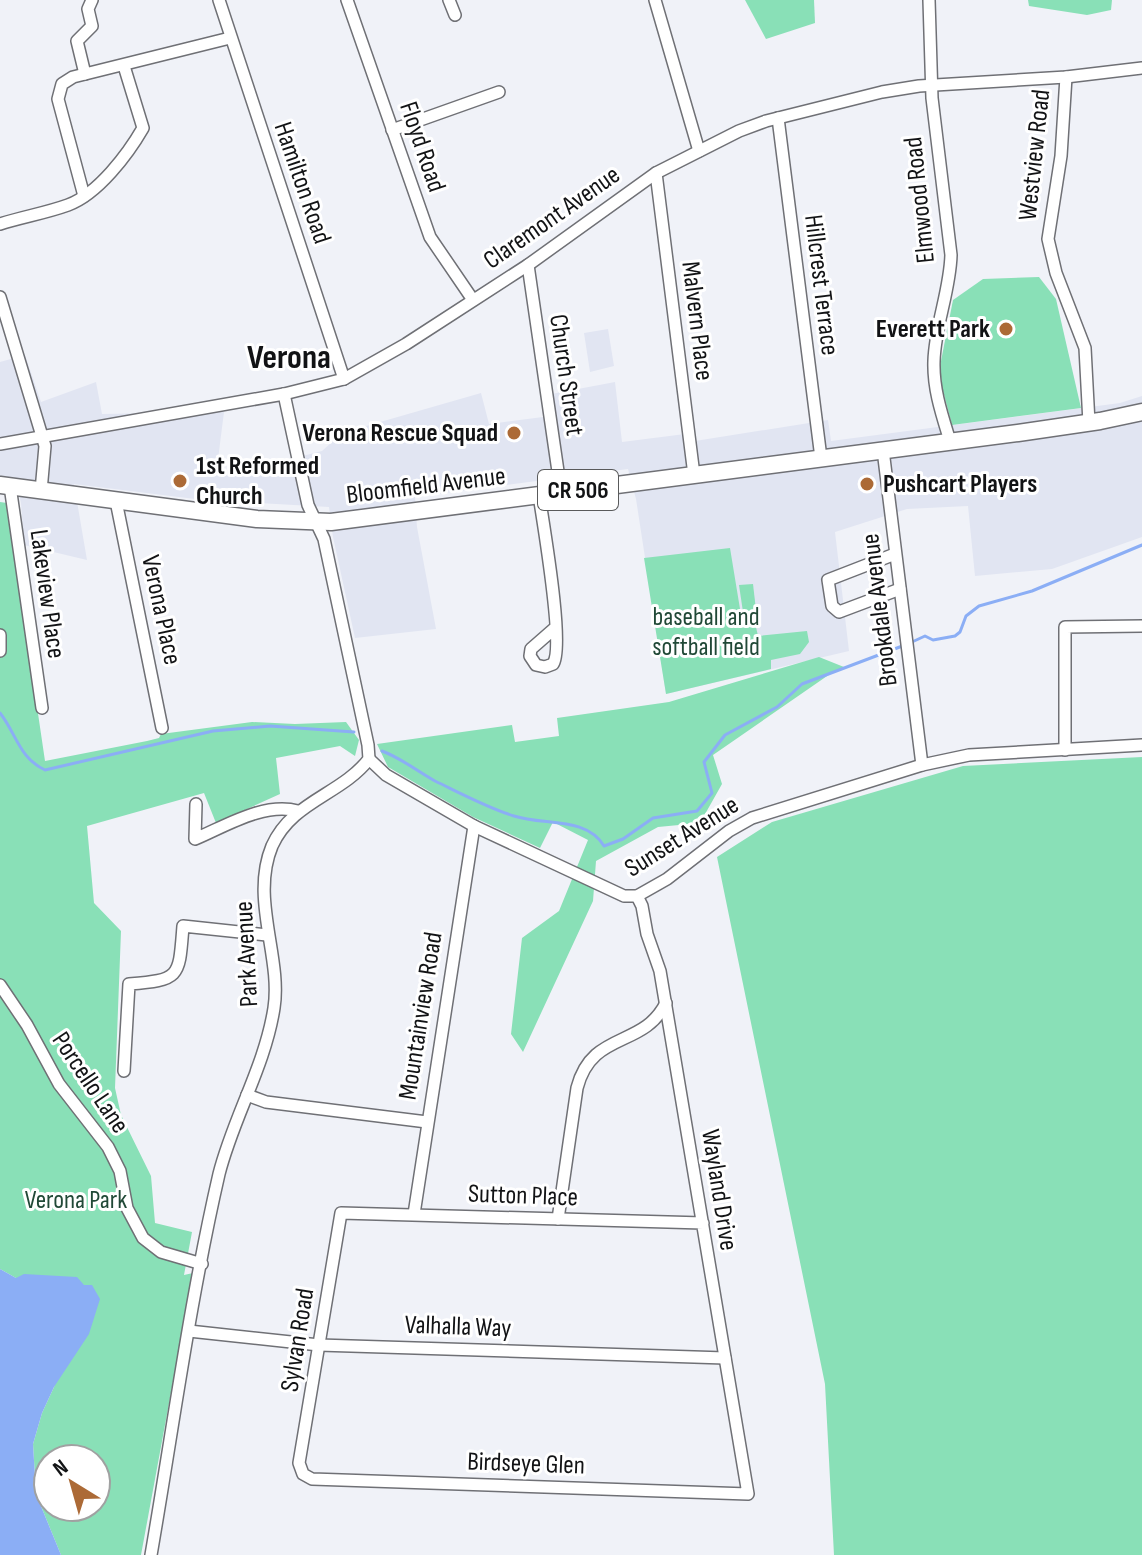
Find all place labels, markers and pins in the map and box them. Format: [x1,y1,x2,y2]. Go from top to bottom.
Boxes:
place label: Everett Park [876,314,990,345]
marker: Everett Park [997,320,1015,338]
place label: Verona Rescue Squad [302,418,498,449]
marker: Verona Rescue Squad [505,424,523,442]
place label: 1st Reformed Church [196,451,319,512]
place label: Pushcart Players [883,469,1037,500]
marker: 1st Reformed Church [171,472,189,490]
marker: Pushcart Players [858,475,876,493]

